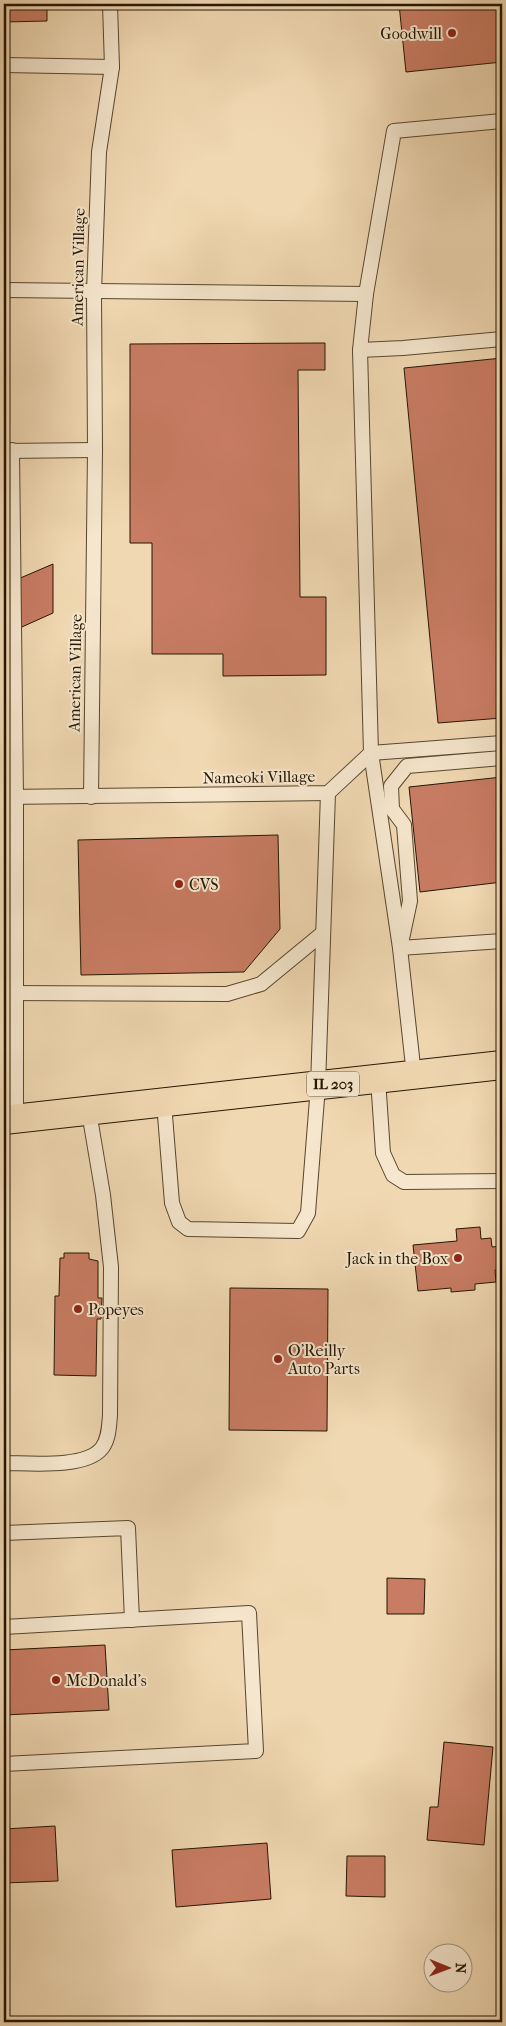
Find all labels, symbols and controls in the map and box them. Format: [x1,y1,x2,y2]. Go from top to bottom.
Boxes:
place label: Goodwill [380,24,443,43]
marker: Goodwill [446,27,458,39]
street label: American Village [67,208,89,327]
street label: American Village [64,614,86,733]
street label: Nameoki Village [203,767,316,787]
place label: CVS [189,875,219,894]
marker: CVS [173,878,185,890]
road number: IL 203 [307,1072,359,1096]
place label: Jack in the Box [344,1249,449,1268]
marker: Jack in the Box [452,1252,464,1264]
place label: Popeyes [88,1300,144,1319]
marker: Popeyes [72,1303,84,1315]
place label: O'Reilly Auto Parts [287,1341,360,1378]
marker: O'Reilly Auto Parts [272,1353,284,1365]
place label: McDonald's [66,1671,147,1690]
marker: McDonald's [50,1674,62,1686]
north arrow [424,1944,474,1994]
text: N [452,1963,469,1974]

